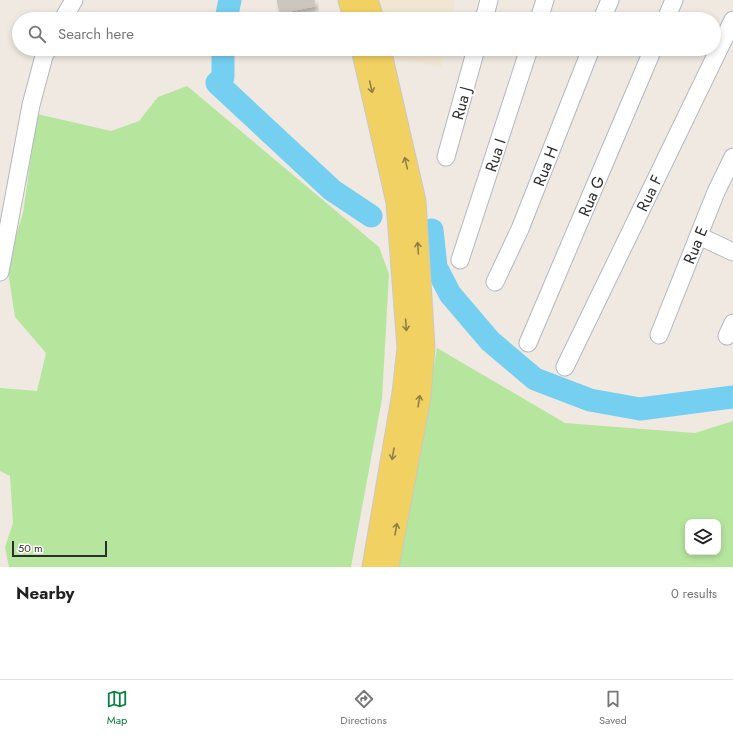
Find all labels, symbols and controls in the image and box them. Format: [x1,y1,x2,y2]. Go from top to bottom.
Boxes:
search box [12,12,721,56]
icon: search [26,23,48,45]
text: Search here [58,23,134,45]
one-way arrow [368,80,375,93]
street label: Rua J [446,84,477,122]
street label: Rua I [479,136,512,175]
street label: Rua H [527,143,564,190]
one-way arrow [402,157,410,170]
street label: Rua F [631,171,668,215]
street label: Rua G [573,172,610,220]
street label: Rua E [678,223,713,267]
one-way arrow [415,241,422,254]
one-way arrow [402,318,409,331]
one-way arrow [415,395,423,408]
one-way arrow [388,447,396,460]
map controls [685,519,721,555]
button: layers [685,519,721,555]
one-way arrow [392,523,400,536]
scale bar [12,539,107,558]
text: 50 m [18,540,43,556]
text: Nearby [16,581,74,605]
text: 0 results [671,584,717,603]
tab: Map [106,688,128,728]
tab: Directions [340,688,387,728]
tab: Saved [599,688,627,728]

